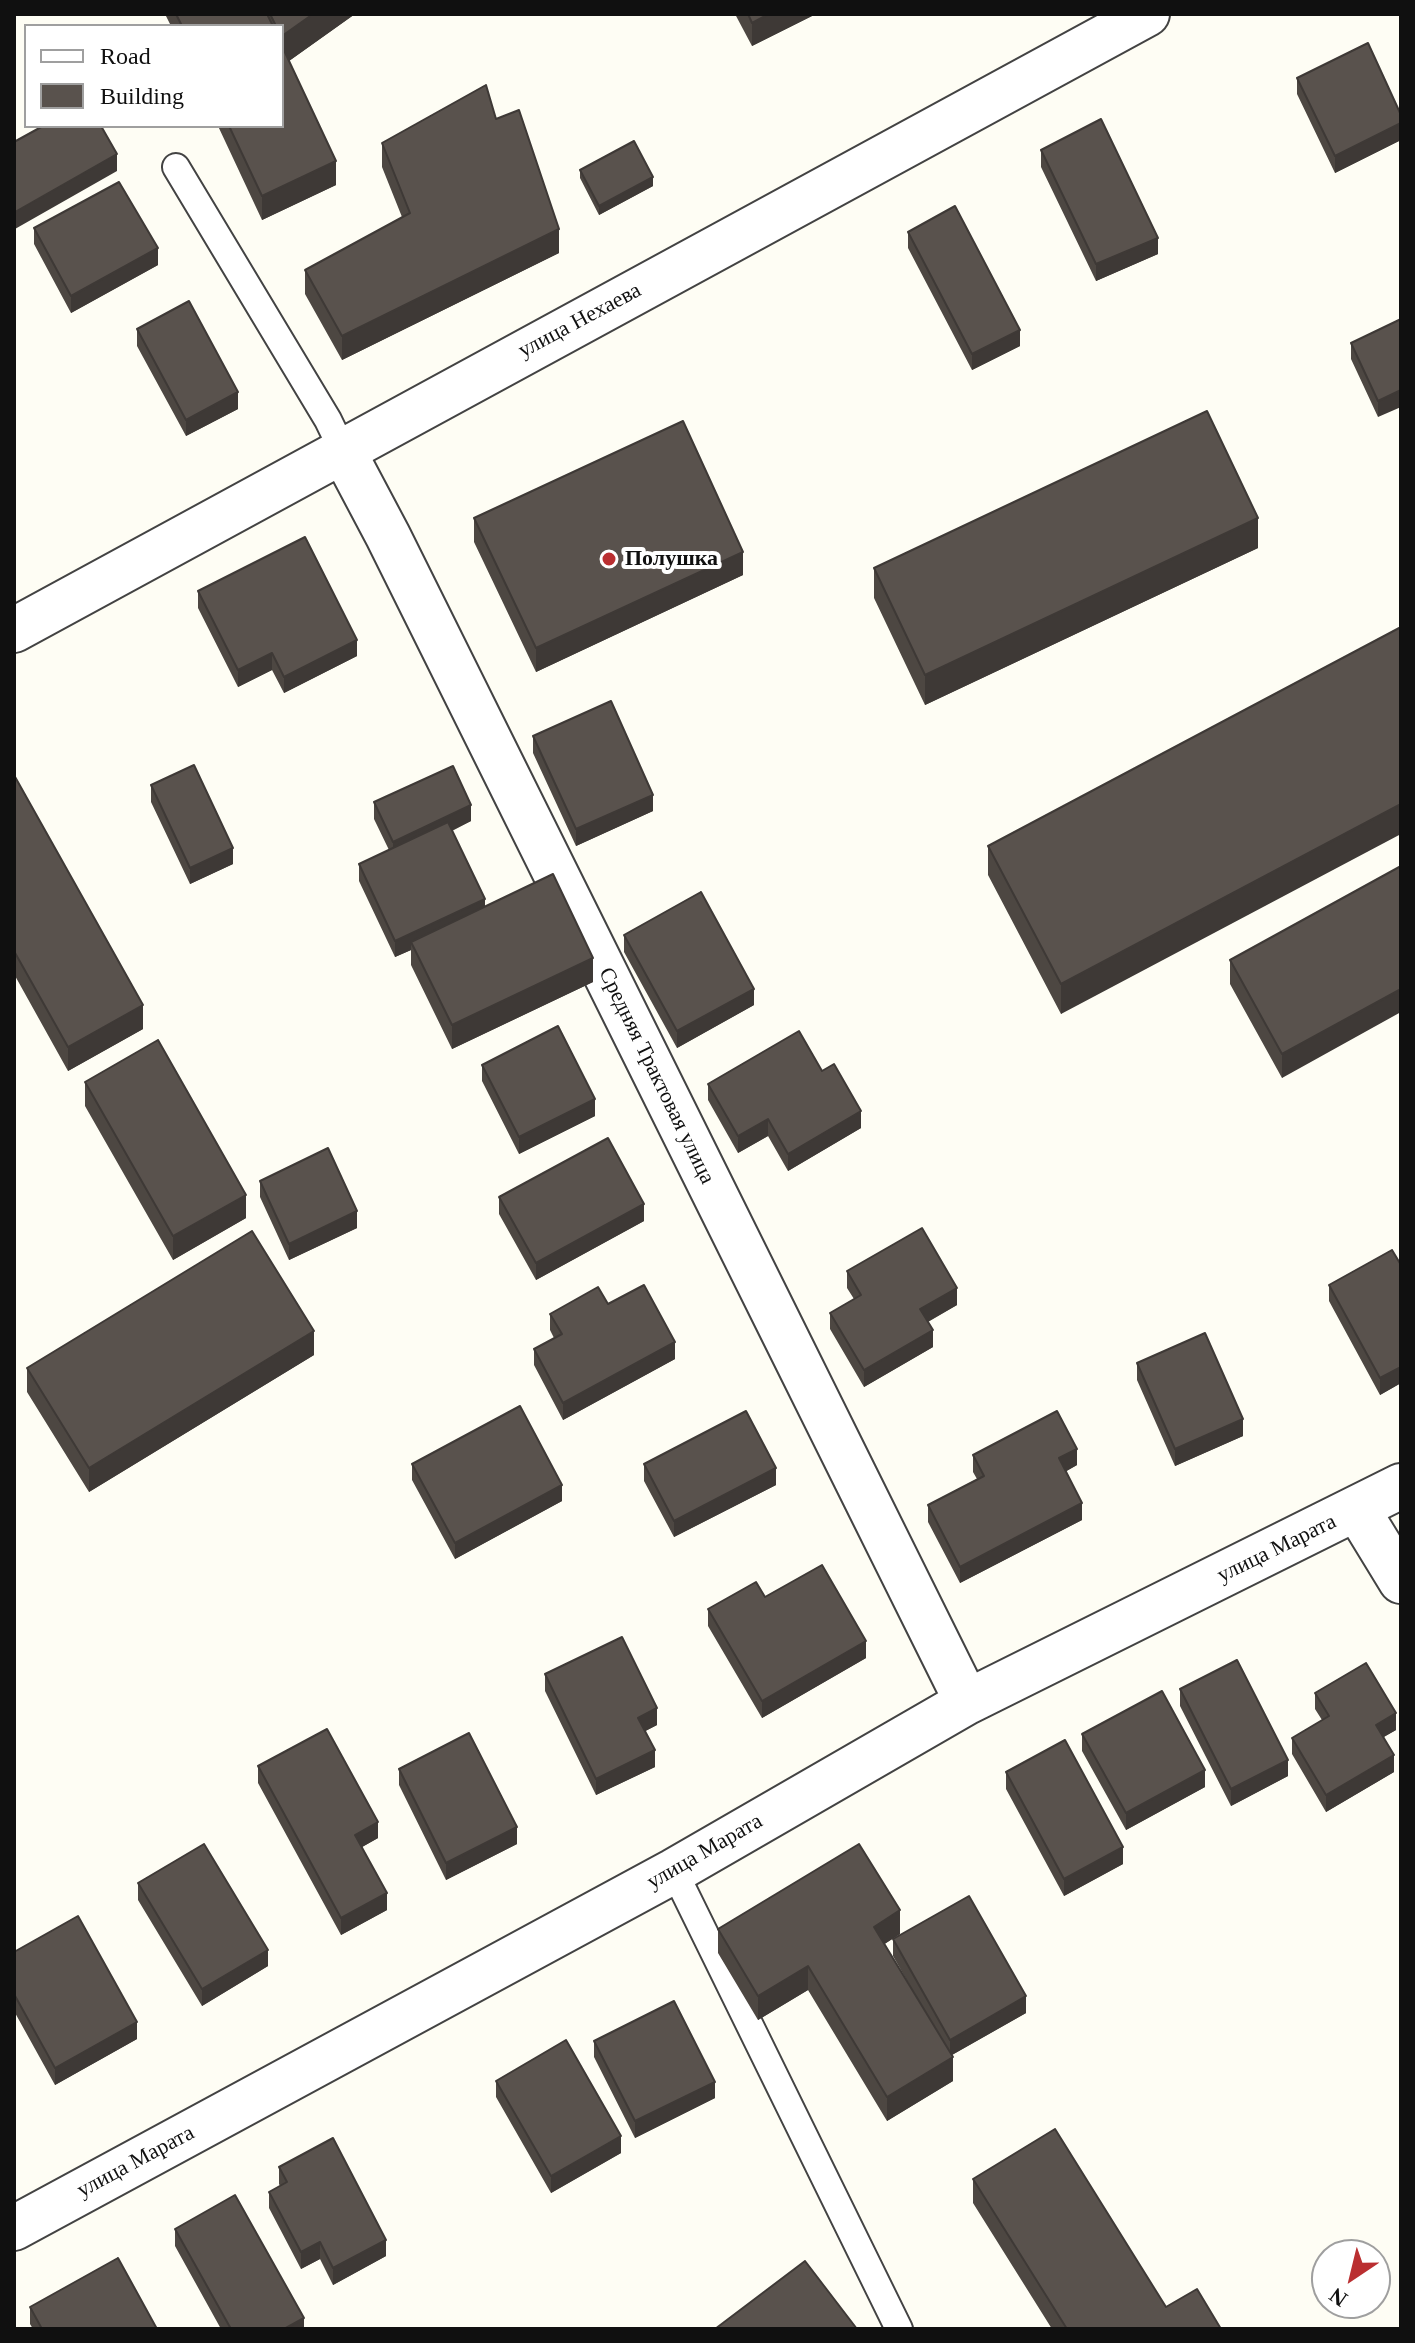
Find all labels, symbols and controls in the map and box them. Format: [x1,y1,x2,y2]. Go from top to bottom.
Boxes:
legend [24,24,284,128]
text: Road [100,43,151,69]
text: Building [100,83,184,109]
street label: улица Нехаева [514,278,646,364]
place label: Полушка [625,546,718,572]
marker: Полушка [600,550,618,568]
street label: Средняя Трактовая улица [592,963,720,1189]
street label: улица Марата [1213,1509,1341,1589]
street label: улица Марата [643,1808,767,1896]
street label: улица Марата [73,2120,199,2204]
north arrow [1311,2239,1391,2319]
text: N [1324,2283,1352,2312]

